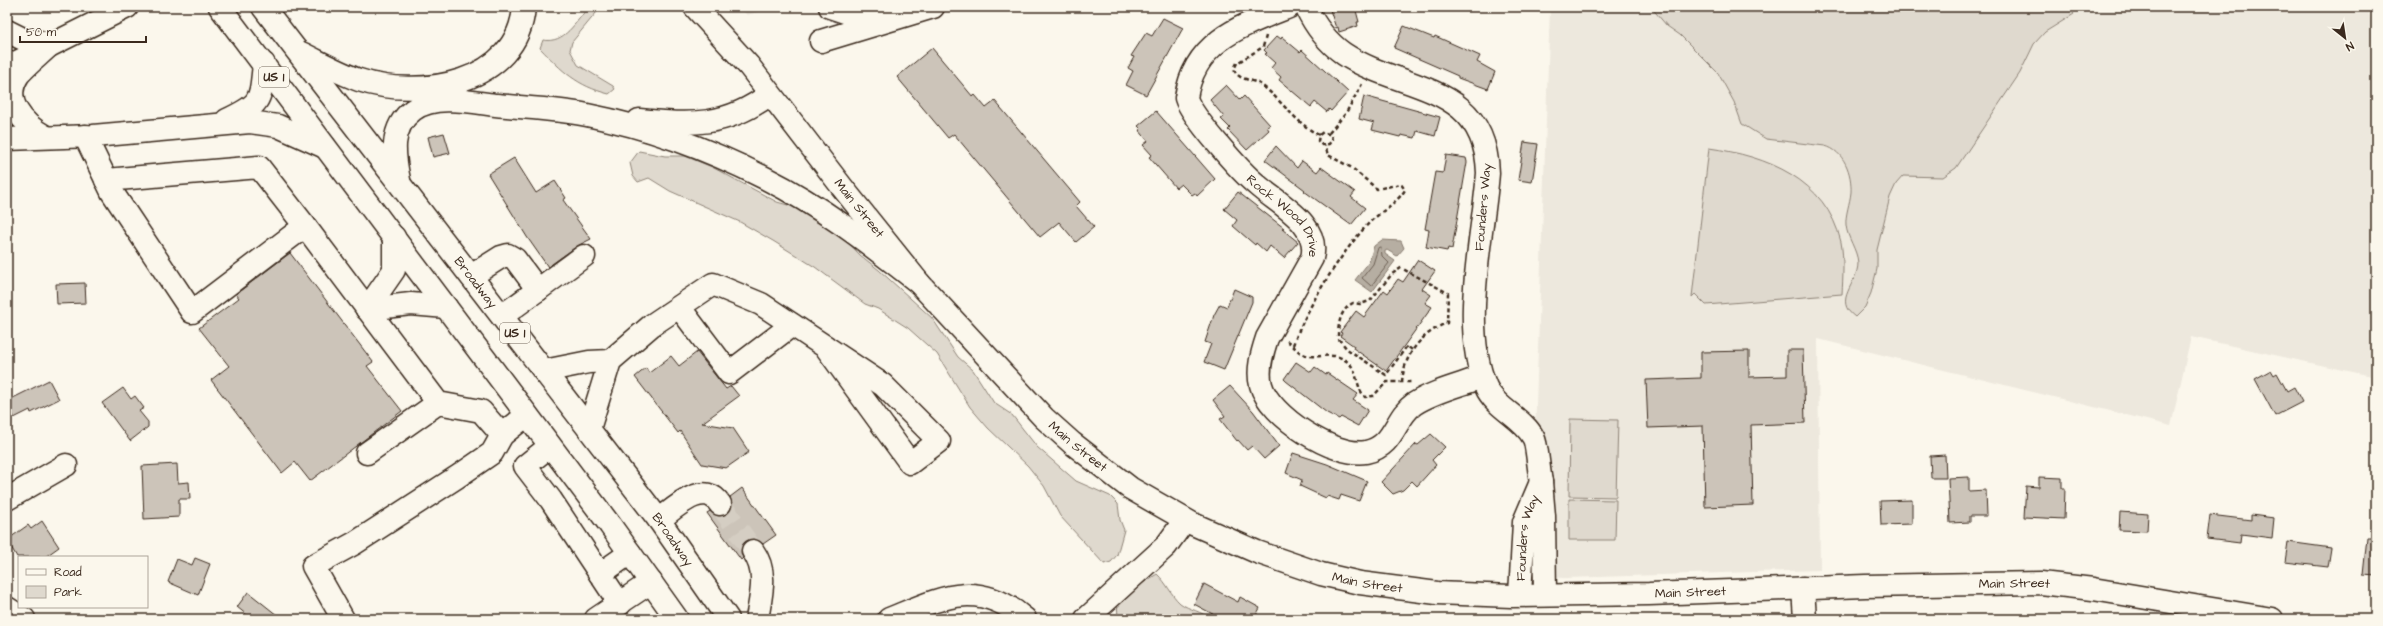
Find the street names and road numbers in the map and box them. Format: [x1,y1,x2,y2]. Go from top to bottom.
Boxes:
road number: US 1 [259,67,289,87]
street label: Founders Way [1470,162,1497,252]
street label: Rock Wood Drive [1242,171,1322,259]
street label: Main Street [830,175,889,242]
street label: Broadway [450,253,502,313]
road number: US 1 [500,323,530,343]
street label: Main Street [1045,417,1112,477]
street label: Founders Way [1512,492,1545,582]
street label: Broadway [648,509,698,571]
street label: Main Street [1330,568,1404,598]
street label: Main Street [1979,574,2052,593]
street label: Main Street [1655,582,1727,603]

